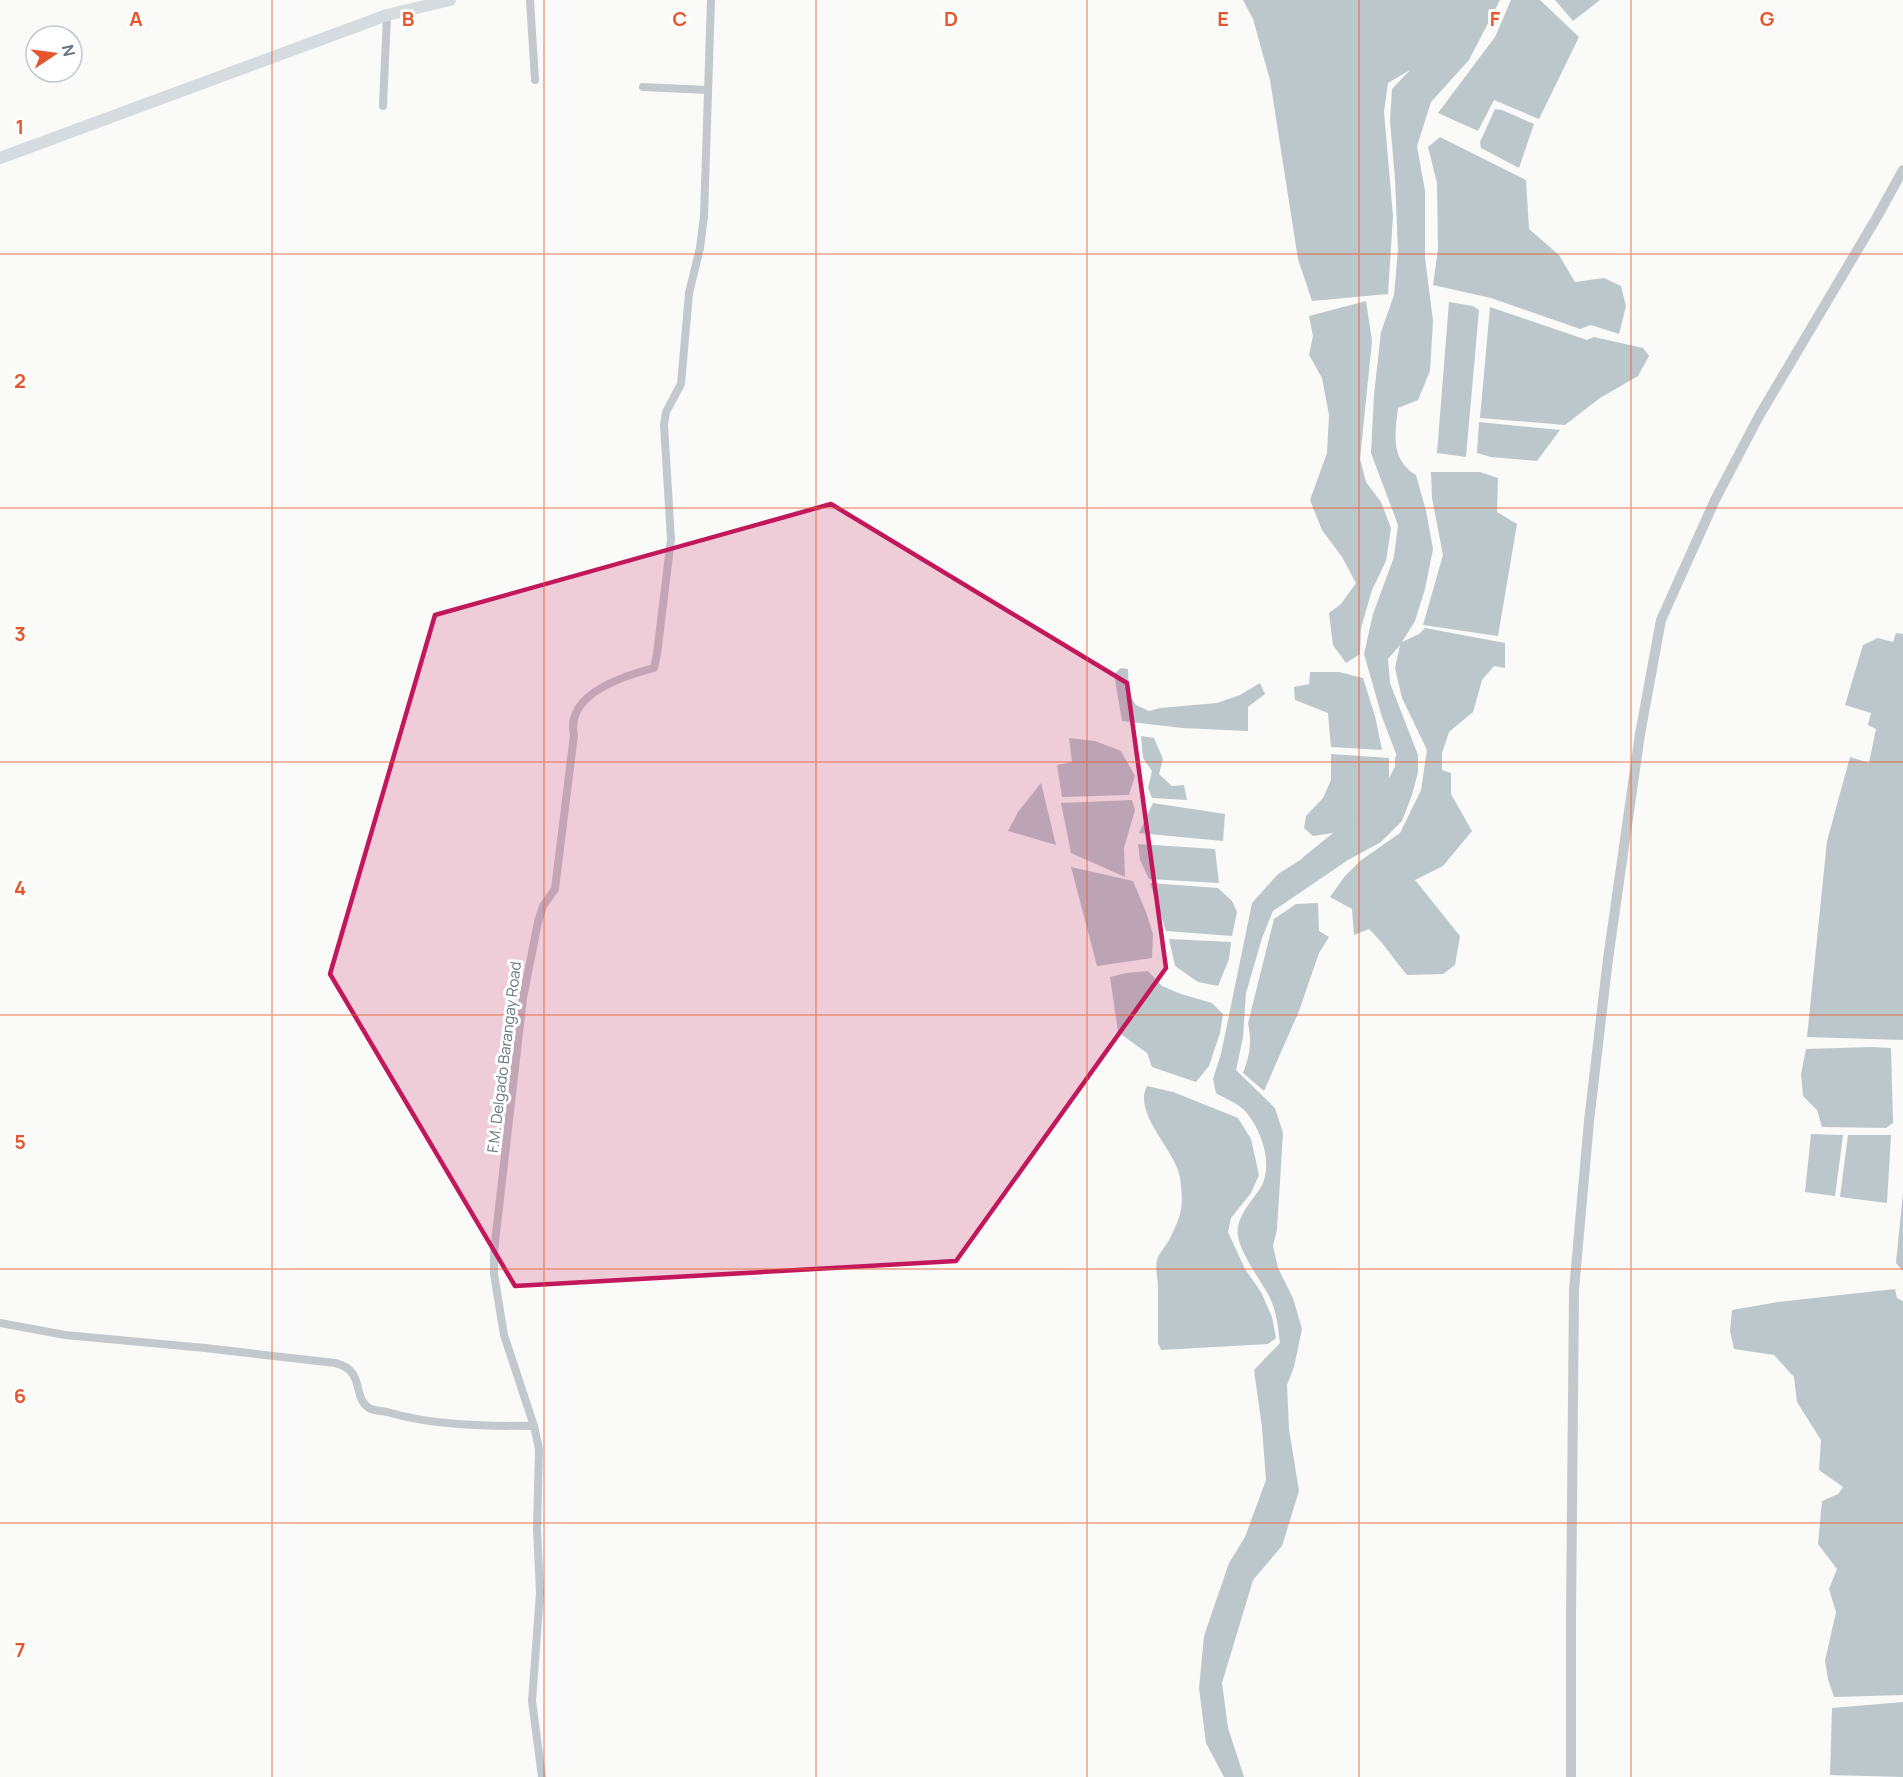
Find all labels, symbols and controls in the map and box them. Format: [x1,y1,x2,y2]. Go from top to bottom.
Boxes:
text: A [129,5,143,32]
text: B [402,5,415,32]
text: C [673,5,687,32]
text: D [944,5,958,32]
text: E [1217,5,1229,32]
text: F [1490,5,1501,32]
text: G [1760,5,1775,32]
north arrow [24,24,84,84]
text: N [57,43,81,59]
text: 1 [16,113,24,140]
text: 2 [14,367,26,394]
text: 3 [14,620,26,647]
text: 4 [14,874,26,901]
street label: F.M. Delgado Barangay Road [482,960,526,1154]
text: 5 [14,1128,26,1155]
text: 6 [14,1382,26,1409]
text: 7 [15,1636,25,1663]

